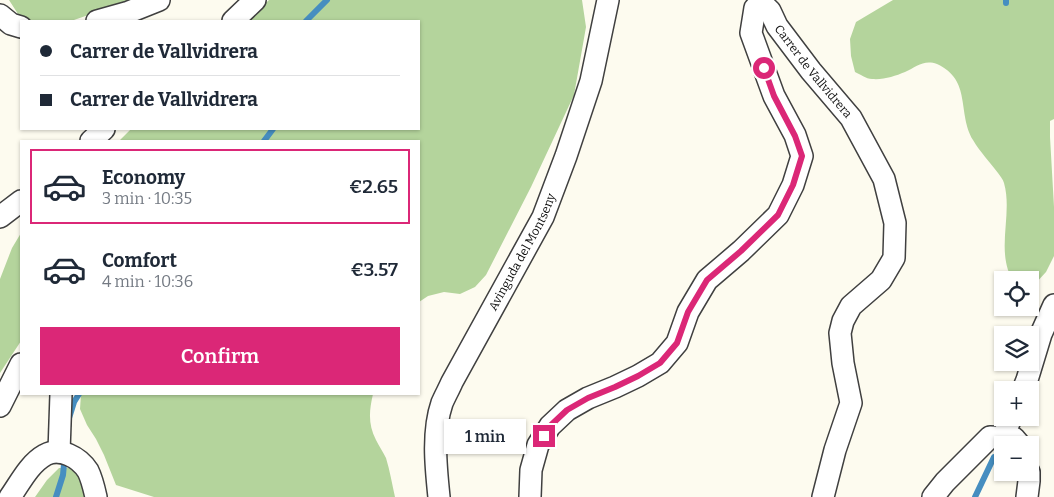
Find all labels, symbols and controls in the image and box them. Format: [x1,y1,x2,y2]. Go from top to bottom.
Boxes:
street label: Carrer de Vallvidrera [772,22,855,121]
text: Carrer de Vallvidrera [70,40,258,63]
route start [753,57,775,79]
text: Carrer de Vallvidrera [70,88,258,111]
icon: car [42,164,87,209]
text: Economy [102,166,185,189]
text: €2.65 [349,175,398,198]
text: 3 min · 10:35 [102,189,192,208]
street label: Avinguda del Montseny [486,191,558,313]
icon: car [42,247,87,292]
text: Comfort [102,249,177,272]
text: €3.57 [350,258,398,281]
map controls [994,271,1039,481]
button: locate [994,271,1039,316]
text: 4 min · 10:36 [102,272,193,291]
button: layers [994,326,1039,371]
button: Confirm [40,327,400,385]
button: + [994,381,1039,426]
callout: 1 min [444,418,526,454]
route end [533,425,555,447]
text: 1 min [465,427,505,446]
button: − [994,436,1039,481]

